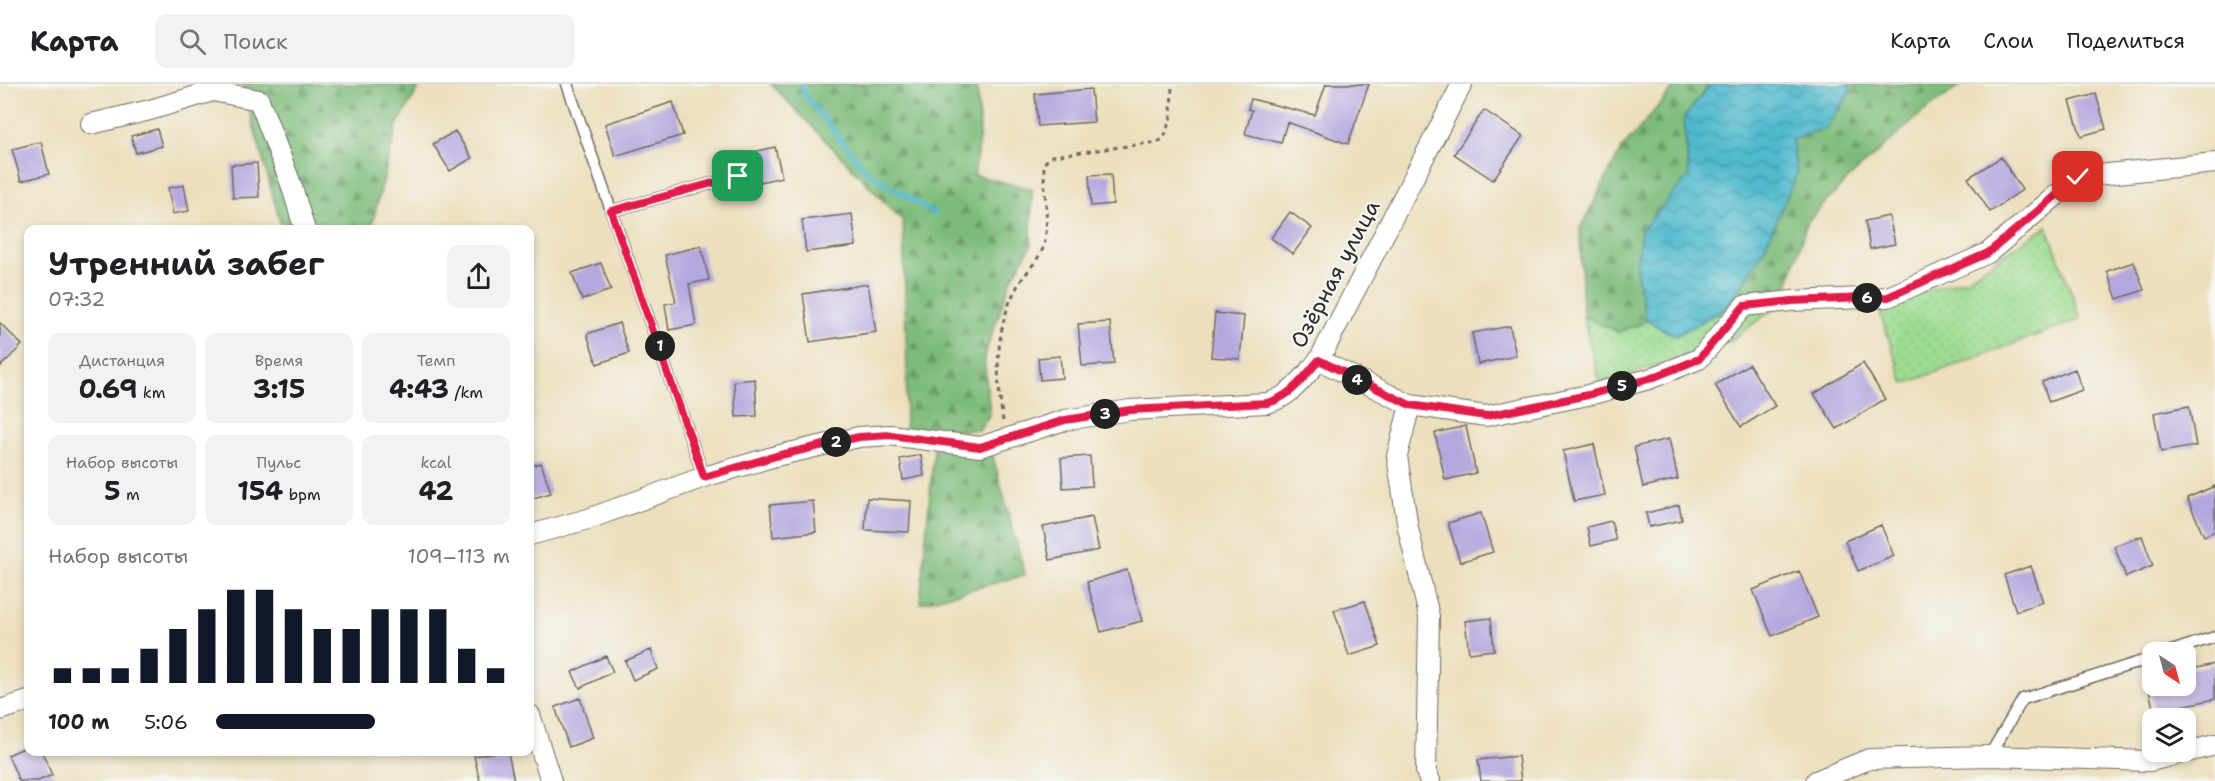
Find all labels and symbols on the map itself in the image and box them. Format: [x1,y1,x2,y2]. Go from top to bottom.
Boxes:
pin [712,150,763,201]
pin [2052,151,2103,202]
street label: Озёрная улица [1284,195,1386,353]
pin: 6 [1852,283,1882,313]
pin: 1 [645,331,675,361]
pin: 4 [1342,365,1372,395]
pin: 5 [1607,371,1637,401]
pin: 3 [1090,399,1120,429]
pin: 2 [821,427,851,457]
north arrow [2142,642,2196,696]

